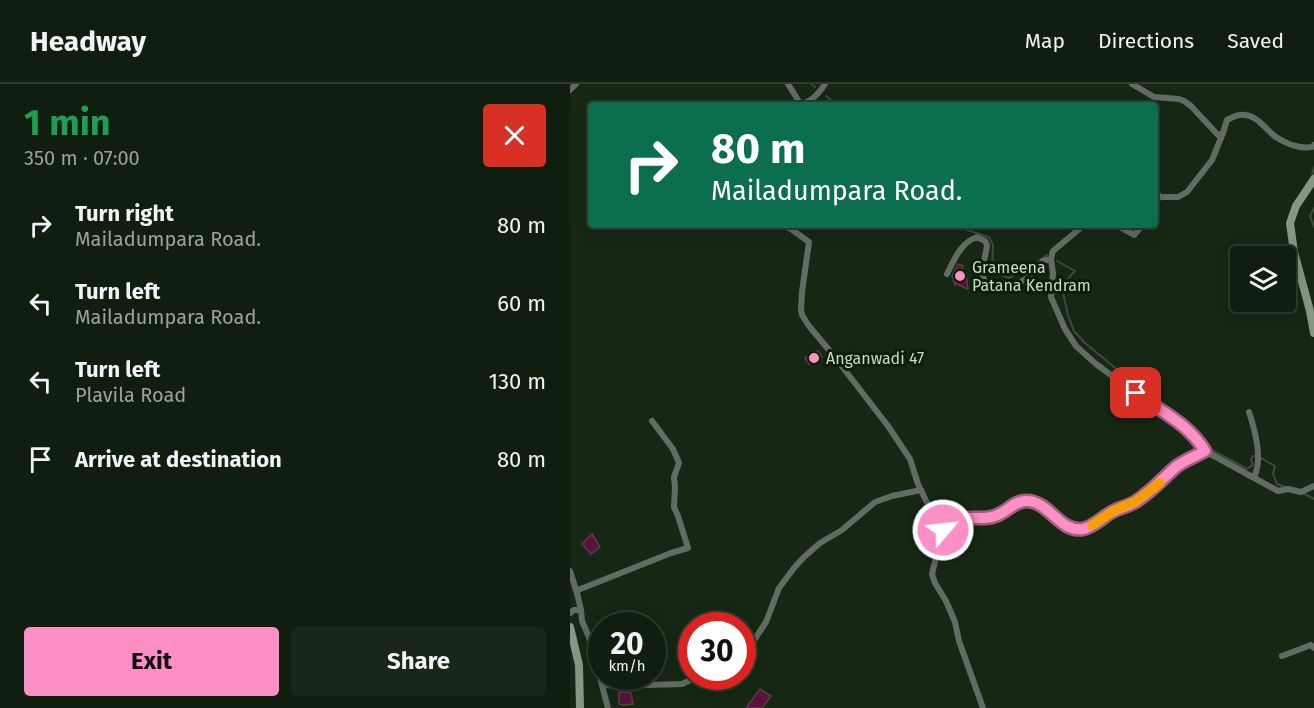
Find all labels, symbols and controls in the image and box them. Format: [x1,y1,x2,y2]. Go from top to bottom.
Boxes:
text: Headway [30,25,146,58]
text: Map [1025,28,1065,54]
text: Directions [1098,28,1194,54]
text: Saved [1227,28,1284,54]
text: 1 min [24,101,111,145]
button: close [483,104,546,167]
text: 80 m [711,124,805,174]
icon: right [612,126,690,204]
text: 350 m · 07:00 [24,146,140,170]
text: Mailadumpara Road. [711,175,962,207]
text: Turn right [75,200,174,227]
icon: right [24,209,57,242]
text: 80 m [497,212,546,239]
text: Mailadumpara Road. [75,227,261,251]
map controls [1230,246,1296,312]
button: layers [1230,246,1296,312]
place label: Grameena Patana Kendram [972,258,1091,295]
marker: Grameena Patana Kendram [953,269,967,283]
text: Turn left [75,278,160,305]
icon: left [24,287,57,320]
text: 60 m [497,290,546,317]
text: Mailadumpara Road. [75,305,261,329]
place label: Anganwadi 47 [826,349,924,368]
marker: Anganwadi 47 [807,351,821,365]
text: Turn left [75,356,160,383]
icon: left [24,365,57,398]
pin [1110,367,1161,418]
text: 130 m [489,368,546,395]
icon: arrive [1119,376,1152,409]
text: Plavila Road [75,383,186,407]
icon: arrive [24,443,57,476]
text: Arrive at destination [75,446,282,473]
text: 80 m [497,446,546,473]
position arrow [911,498,975,562]
speed limit sign: 30 [678,612,756,690]
text: 20 [610,626,644,662]
button: Exit [24,627,279,696]
button: Share [291,627,546,696]
text: km/h [608,657,646,675]

